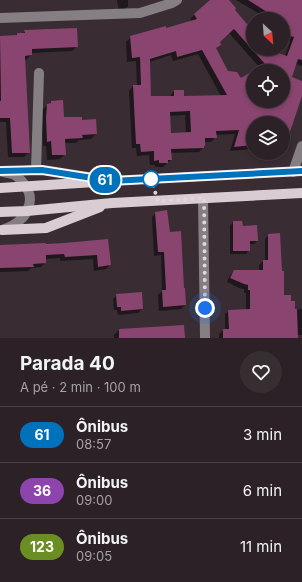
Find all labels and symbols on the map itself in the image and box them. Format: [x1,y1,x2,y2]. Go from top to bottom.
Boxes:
north arrow [246,12,290,56]
line badge: 61 [87,167,123,193]
unlabelled marker [142,170,160,188]
your location [195,298,215,318]

